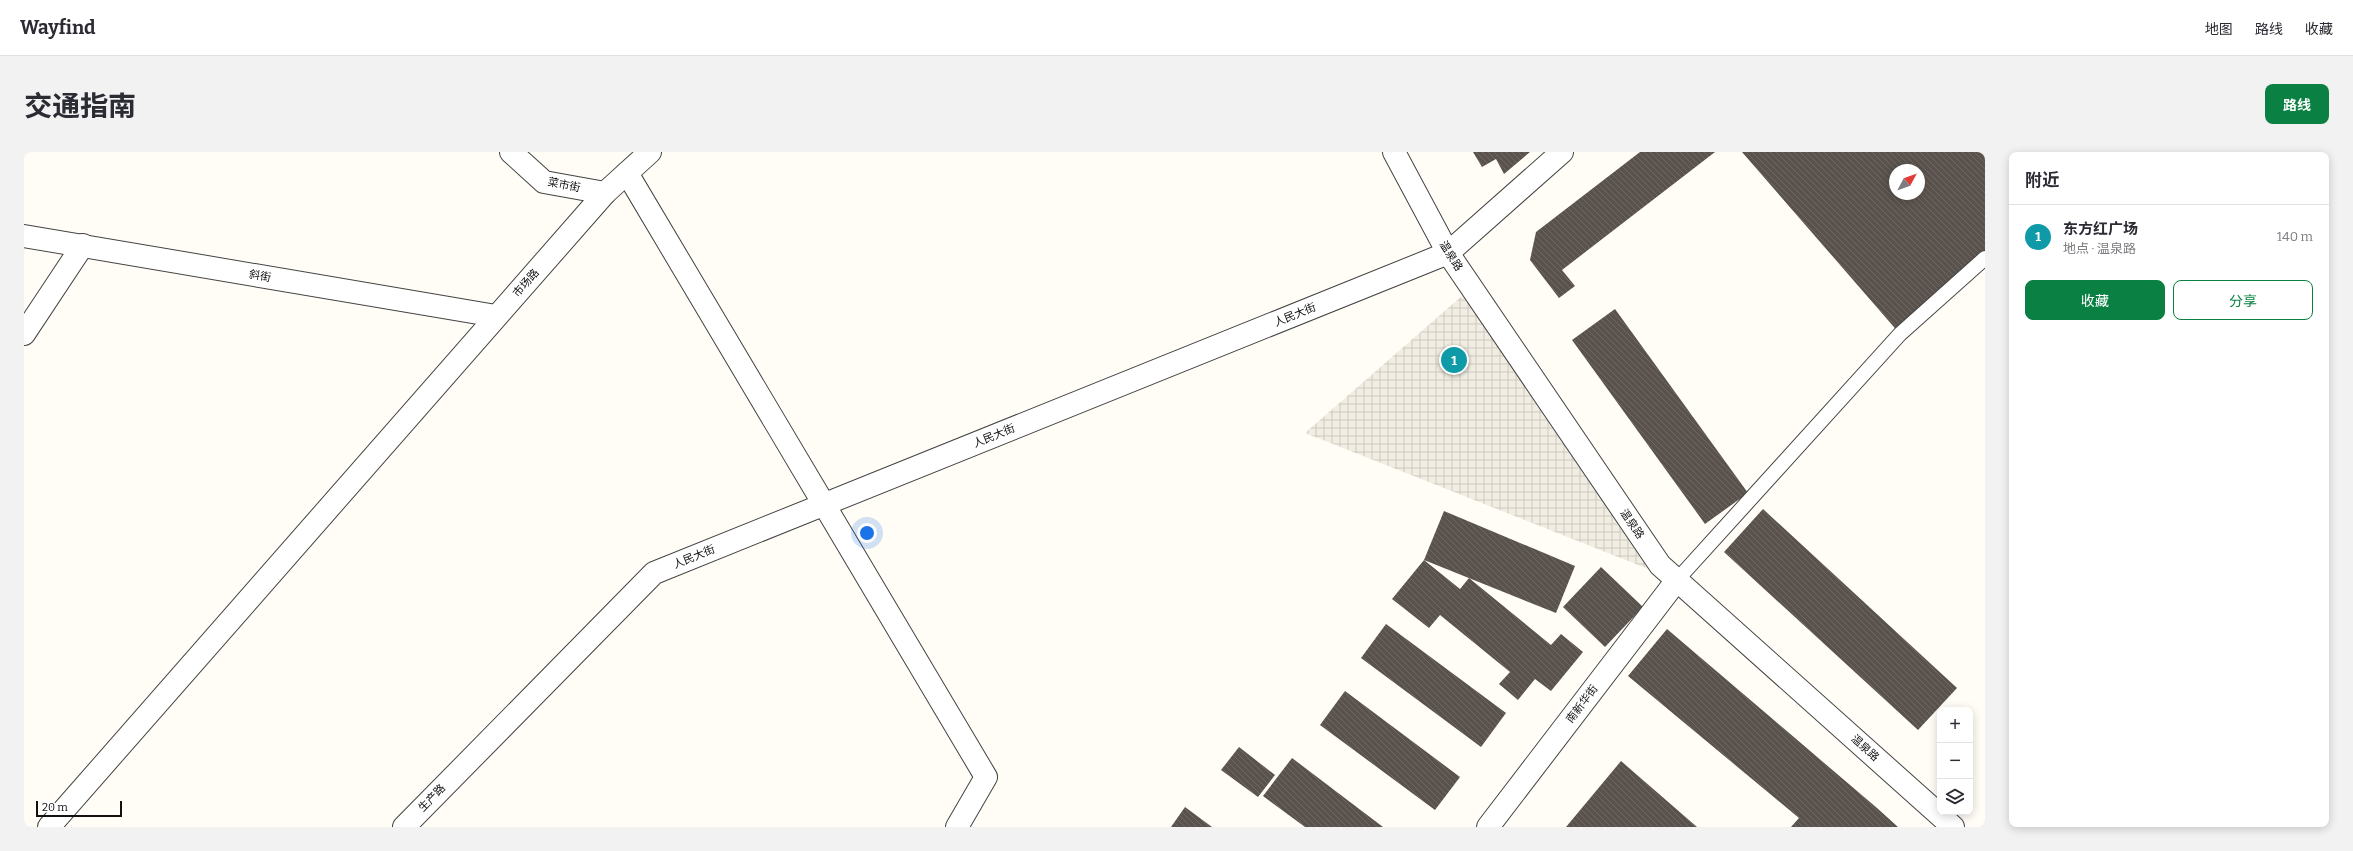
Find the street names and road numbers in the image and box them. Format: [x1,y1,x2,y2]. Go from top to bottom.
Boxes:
street label: 菜市街 [547,175,581,195]
street label: 温泉路 [1437,239,1465,273]
street label: 市场路 [510,266,542,300]
street label: 斜街 [248,268,272,284]
street label: 人民大街 [1272,301,1318,329]
street label: 人民大街 [971,422,1017,450]
street label: 温泉路 [1617,507,1647,541]
street label: 人民大街 [671,543,717,571]
street label: 南新华街 [1564,683,1600,725]
street label: 温泉路 [1848,732,1882,764]
street label: 生产路 [416,782,448,814]

